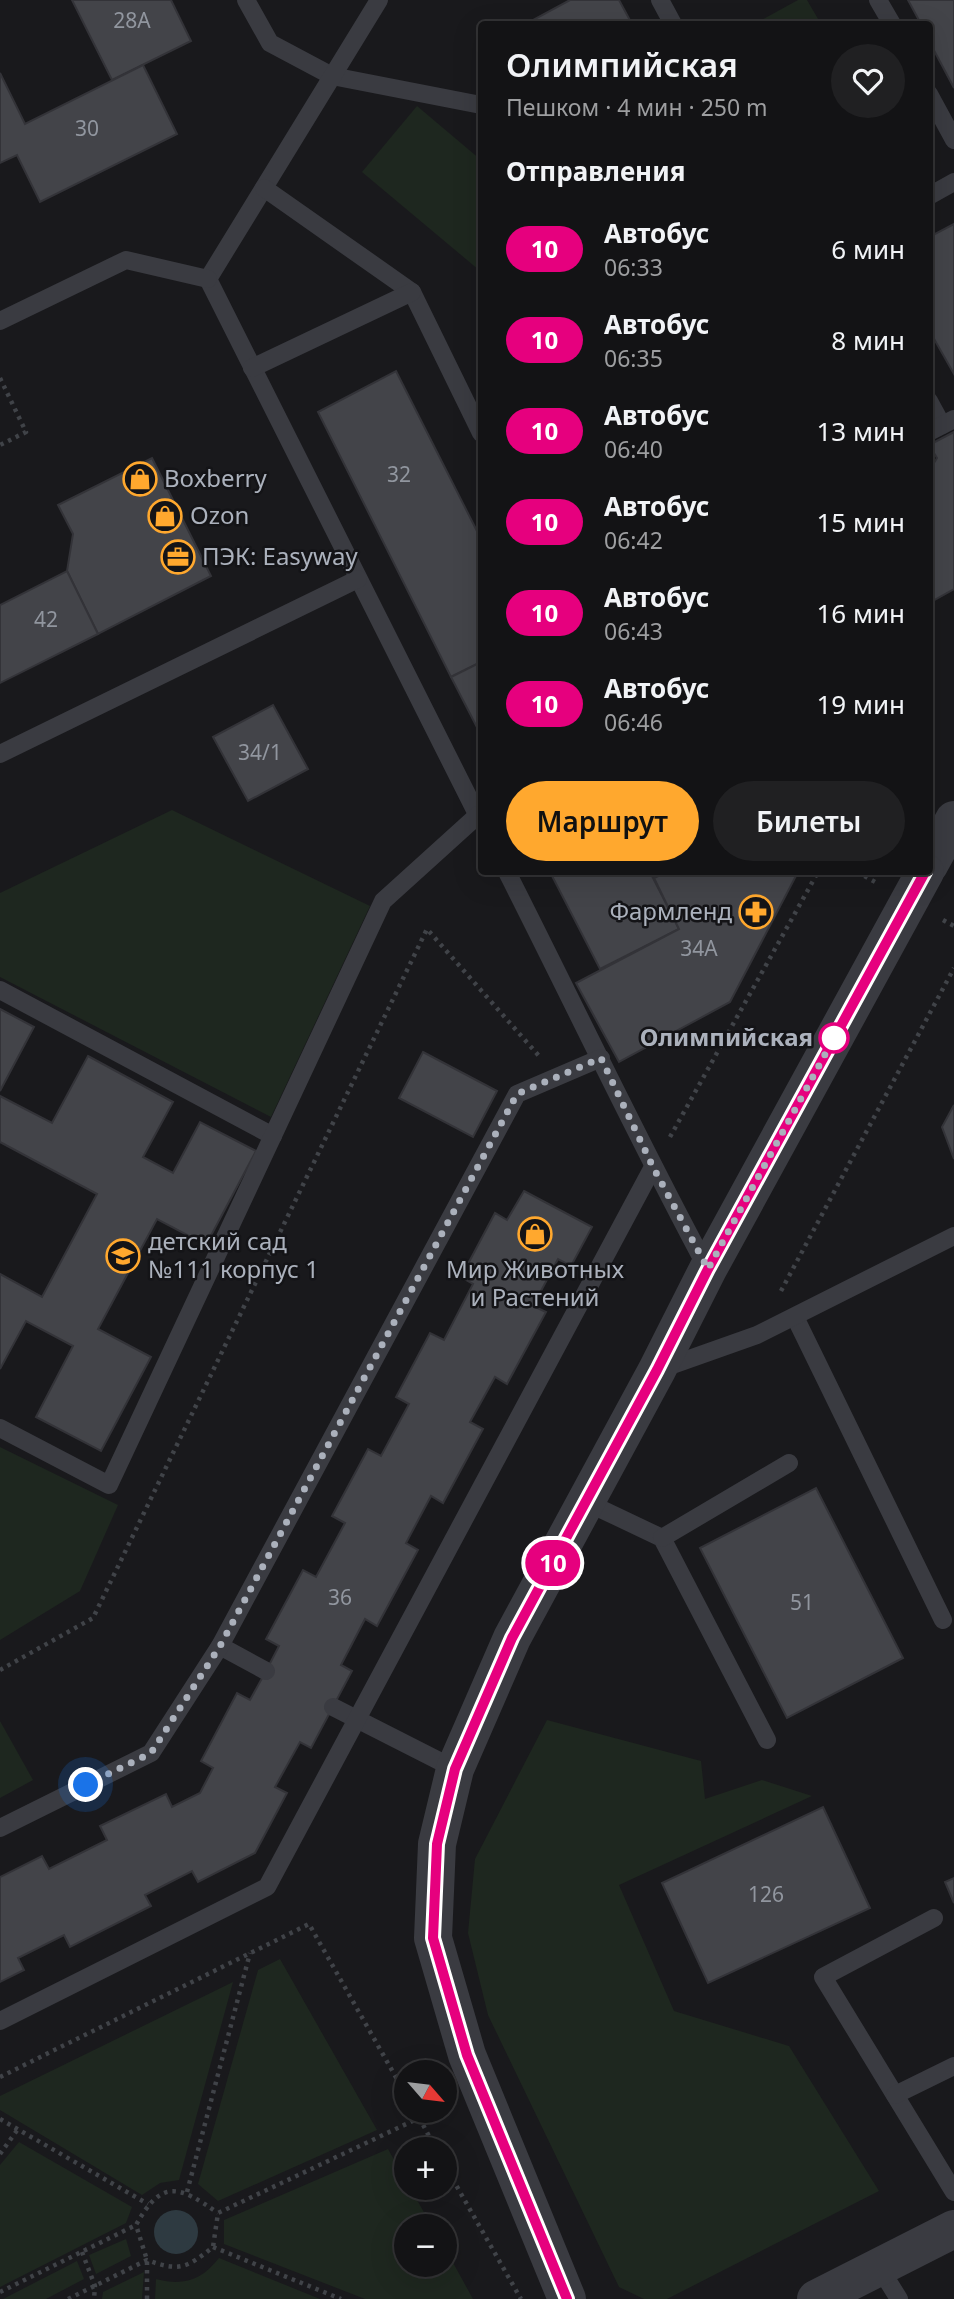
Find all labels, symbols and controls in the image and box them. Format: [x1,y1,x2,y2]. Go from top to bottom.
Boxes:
house number: 28А [113,6,151,34]
text: Олимпийская [506,42,738,87]
button: heart [831,44,905,118]
text: Пешком · 4 мин · 250 m [506,91,768,123]
house number: 30 [75,114,99,142]
text: Отправления [506,153,685,189]
text: Автобус [604,215,709,251]
text: 6 мин [831,231,905,267]
text: 10 [531,232,558,265]
text: 06:33 [604,251,663,283]
text: Автобус [604,306,709,342]
text: 8 мин [831,322,905,358]
text: 10 [531,323,558,356]
text: 06:35 [604,342,663,374]
text: Автобус [604,397,709,433]
text: 13 мин [816,413,905,449]
text: 10 [531,414,558,447]
text: 06:40 [604,433,663,465]
shop icon: Boxberry [121,460,159,498]
house number: 32 [387,460,411,488]
place label: Boxberry [164,461,267,494]
text: Автобус [604,488,709,524]
shop icon: Ozon [146,497,184,535]
place label: Ozon [190,498,249,531]
text: 15 мин [816,504,905,540]
text: 10 [531,505,558,538]
text: 06:42 [604,524,663,556]
office icon: ПЭК: Easyway [159,538,197,576]
place label: ПЭК: Easyway [202,539,358,572]
text: Автобус [604,579,709,615]
text: 16 мин [816,595,905,631]
text: 10 [531,596,558,629]
house number: 42 [34,605,58,633]
text: 06:43 [604,615,663,647]
text: Автобус [604,670,709,706]
text: 19 мин [816,686,905,722]
text: 10 [531,687,558,720]
text: 06:46 [604,706,663,738]
house number: 34/1 [238,738,282,766]
button: Маршрут [506,781,699,861]
button: Билеты [713,781,905,861]
pharmacy icon: Фармленд [737,893,775,931]
place label: Фармленд [609,894,732,927]
house number: 34А [680,934,718,962]
place label: Олимпийская [640,1020,813,1053]
marker: Олимпийская [819,1023,849,1053]
shop icon: Мир Животных и Растений [516,1215,554,1253]
place label: детский сад №111 корпус 1 [148,1224,319,1285]
school or university icon: детский сад №111 корпус 1 [104,1237,142,1275]
place label: Мир Животных и Растений [446,1252,625,1313]
line badge: 10 [522,1540,584,1586]
text: 10 [539,1546,567,1579]
house number: 36 [328,1583,352,1611]
house number: 51 [790,1588,814,1616]
your location [68,1767,103,1802]
house number: 126 [748,1880,784,1908]
north arrow [394,2060,457,2123]
map controls [394,2060,457,2277]
button: + [394,2137,457,2200]
button: − [394,2214,457,2277]

